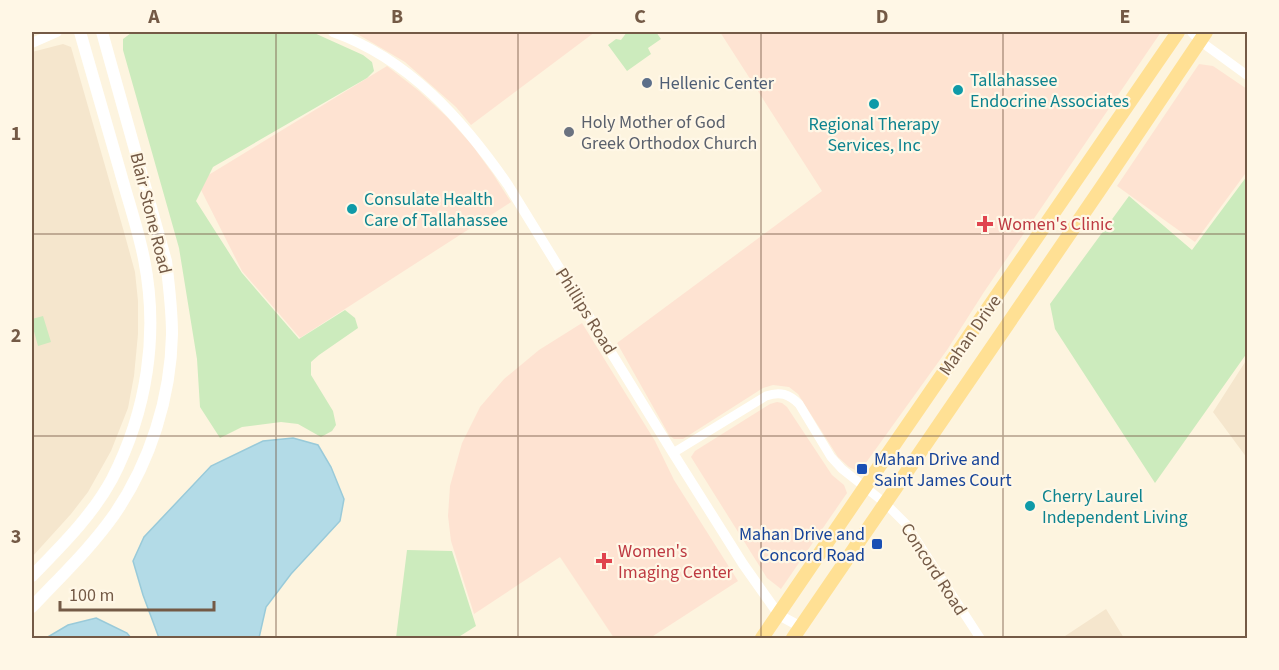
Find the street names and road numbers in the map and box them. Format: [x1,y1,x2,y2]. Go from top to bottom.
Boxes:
street label: Blair Stone Road [123,150,178,276]
street label: Phillips Road [549,263,622,359]
street label: Mahan Drive [933,290,1007,381]
street label: Concord Road [894,518,973,620]

